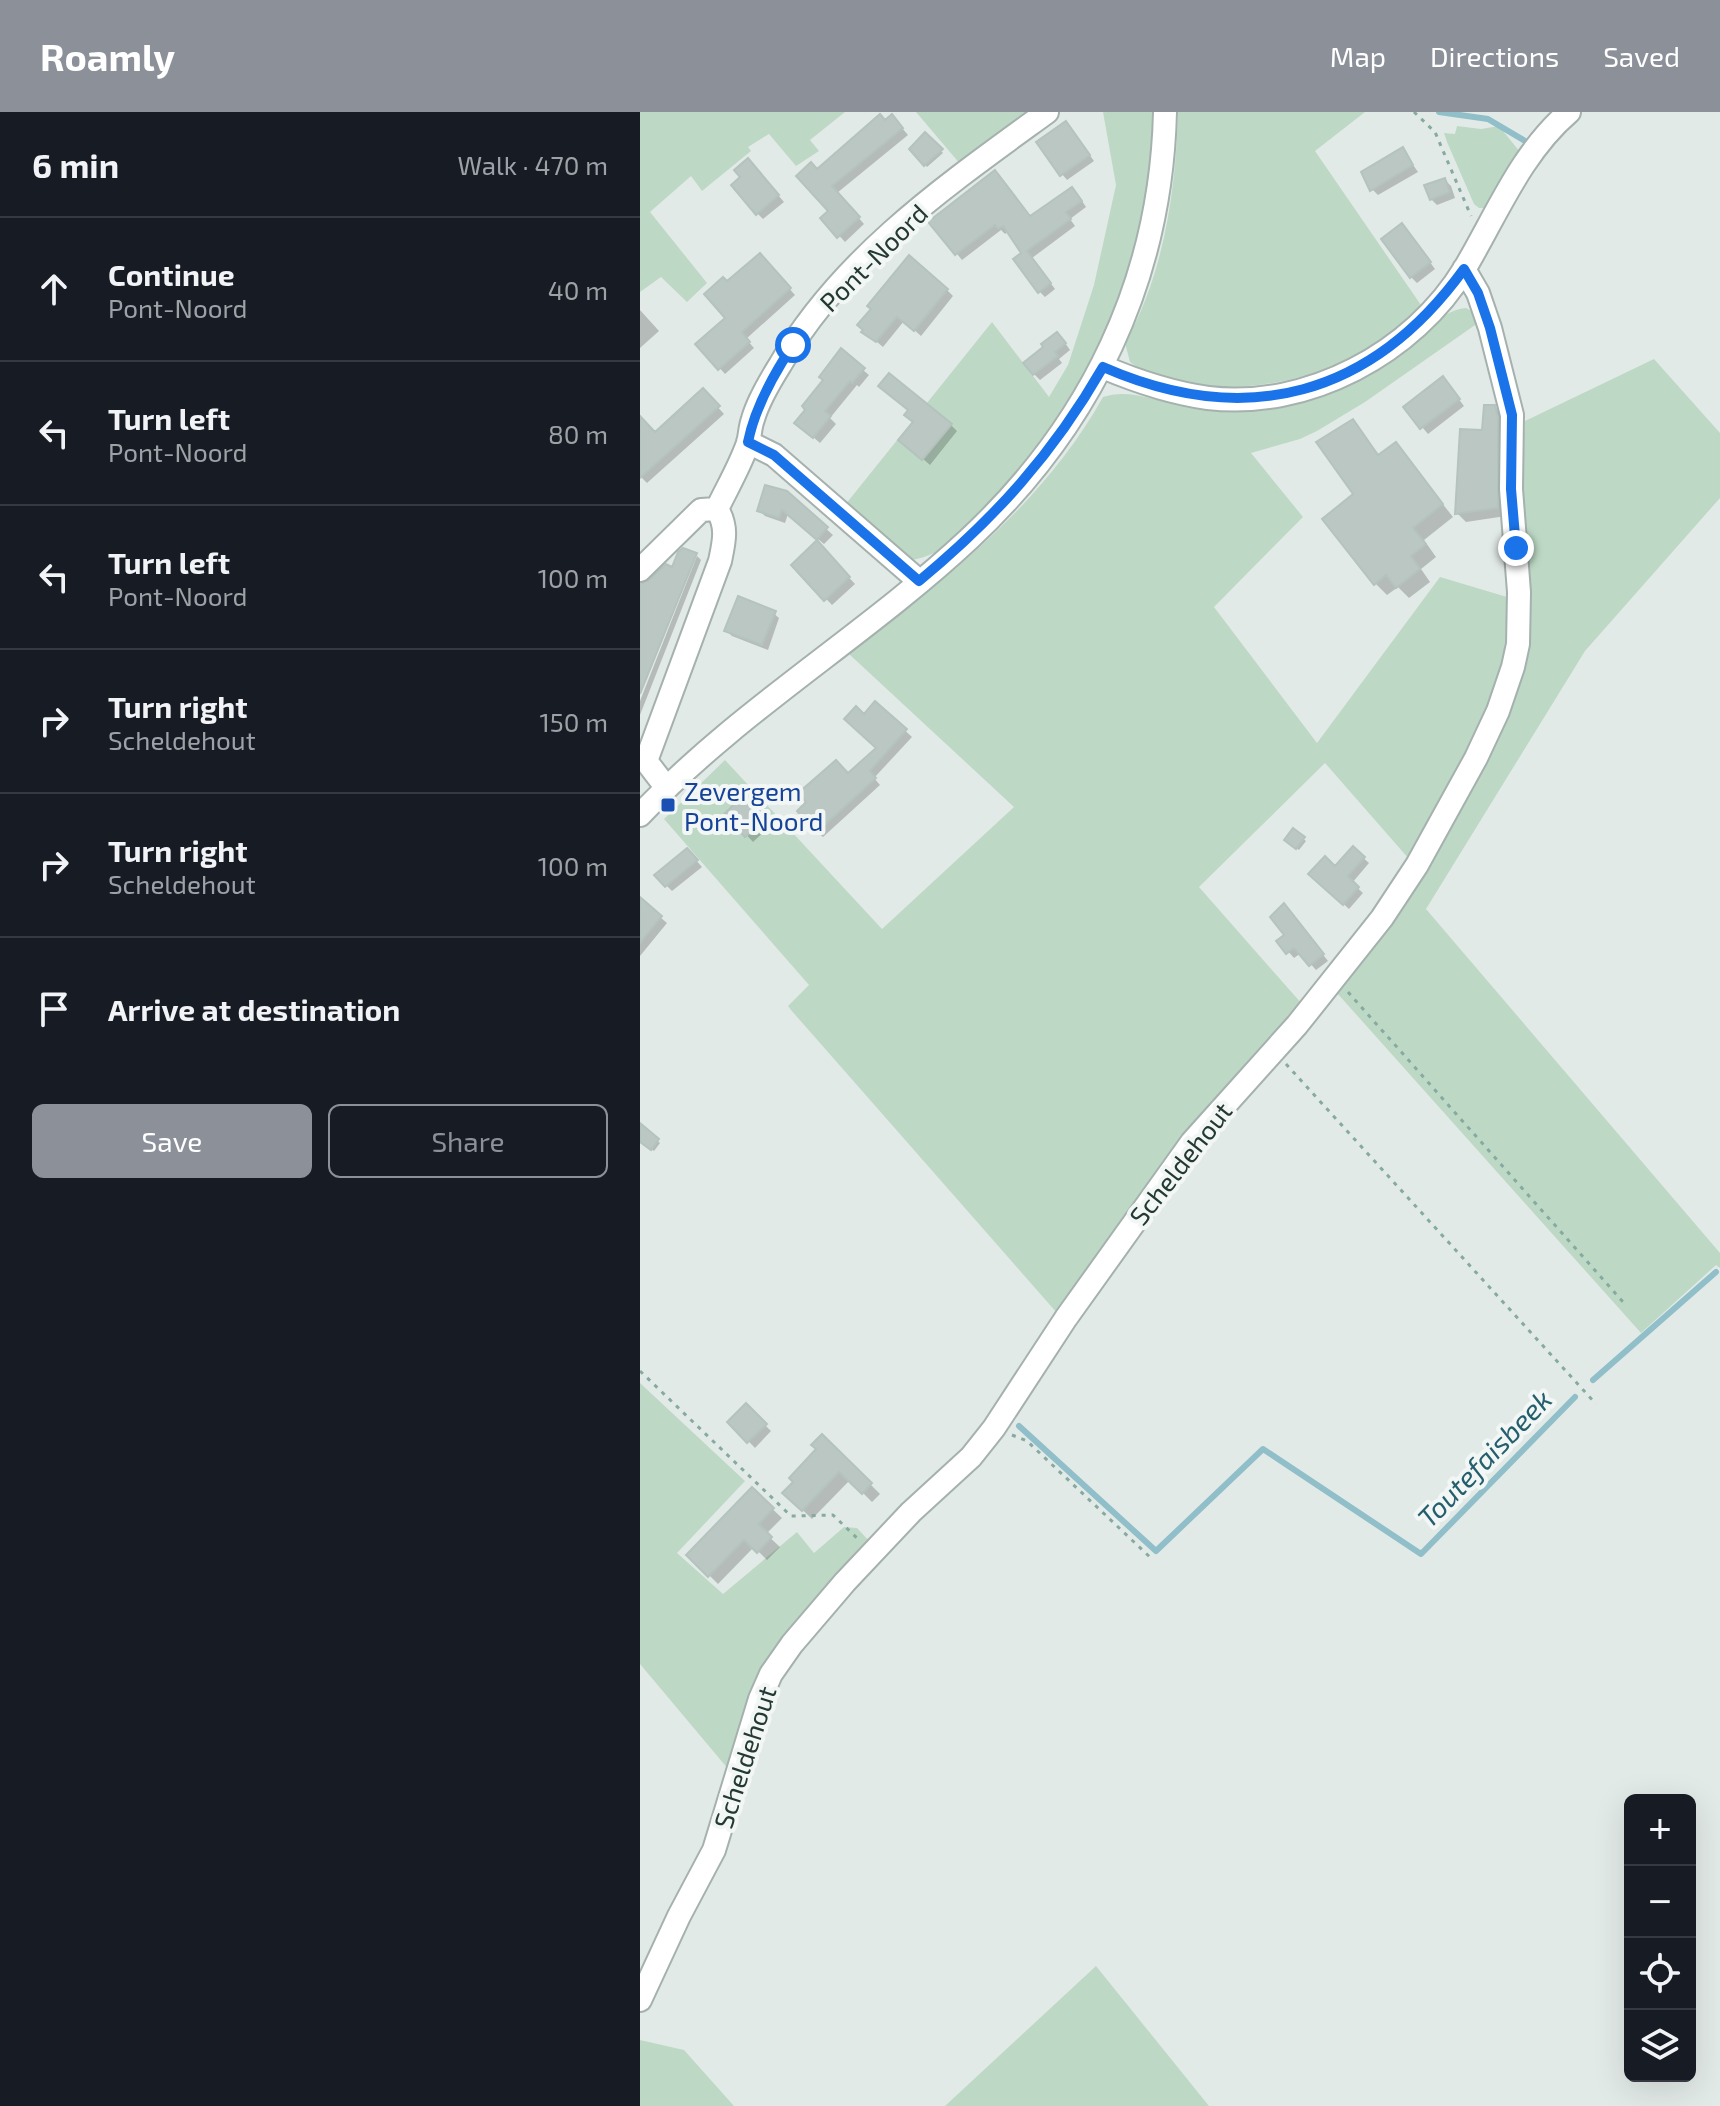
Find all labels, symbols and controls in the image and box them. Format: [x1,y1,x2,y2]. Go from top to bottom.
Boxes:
text: Roamly [40,33,175,79]
text: Map [1330,39,1386,73]
text: Directions [1430,39,1559,73]
text: Saved [1603,39,1680,73]
text: 6 min [32,144,119,185]
text: Walk · 470 m [457,149,608,180]
street label: Pont-Noord [813,197,933,317]
text: Continue [108,256,235,292]
icon: ahead [32,267,76,311]
text: 40 m [548,274,608,305]
text: Pont-Noord [108,292,248,323]
route start [775,327,811,363]
text: Turn left [108,400,230,436]
icon: left [32,411,76,455]
text: 80 m [548,418,608,449]
text: Pont-Noord [108,436,248,467]
route end [1498,530,1534,566]
text: Turn left [108,544,230,580]
icon: left [32,555,76,599]
text: 100 m [538,562,608,593]
text: Pont-Noord [108,580,248,611]
text: Turn right [108,688,248,724]
icon: right [32,699,76,743]
text: 150 m [539,706,608,737]
text: Scheldehout [108,724,256,755]
place label: Zevergem Pont-Noord [684,775,824,836]
marker: Zevergem Pont-Noord [659,796,677,814]
text: Turn right [108,832,248,868]
icon: right [32,843,76,887]
text: 100 m [538,850,608,881]
text: Scheldehout [108,868,256,899]
icon: arrive [32,987,76,1031]
text: Arrive at destination [108,991,400,1027]
street label: Scheldehout [1122,1095,1238,1231]
button: Save [32,1104,312,1178]
button: Share [328,1104,608,1178]
water label: Toutefaisbeek [1410,1382,1558,1534]
street label: Scheldehout [706,1682,782,1832]
map controls [1624,1794,1696,2082]
button: + [1624,1794,1696,1866]
button: − [1624,1866,1696,1938]
button: locate [1624,1938,1696,2010]
button: layers [1624,2010,1696,2082]

